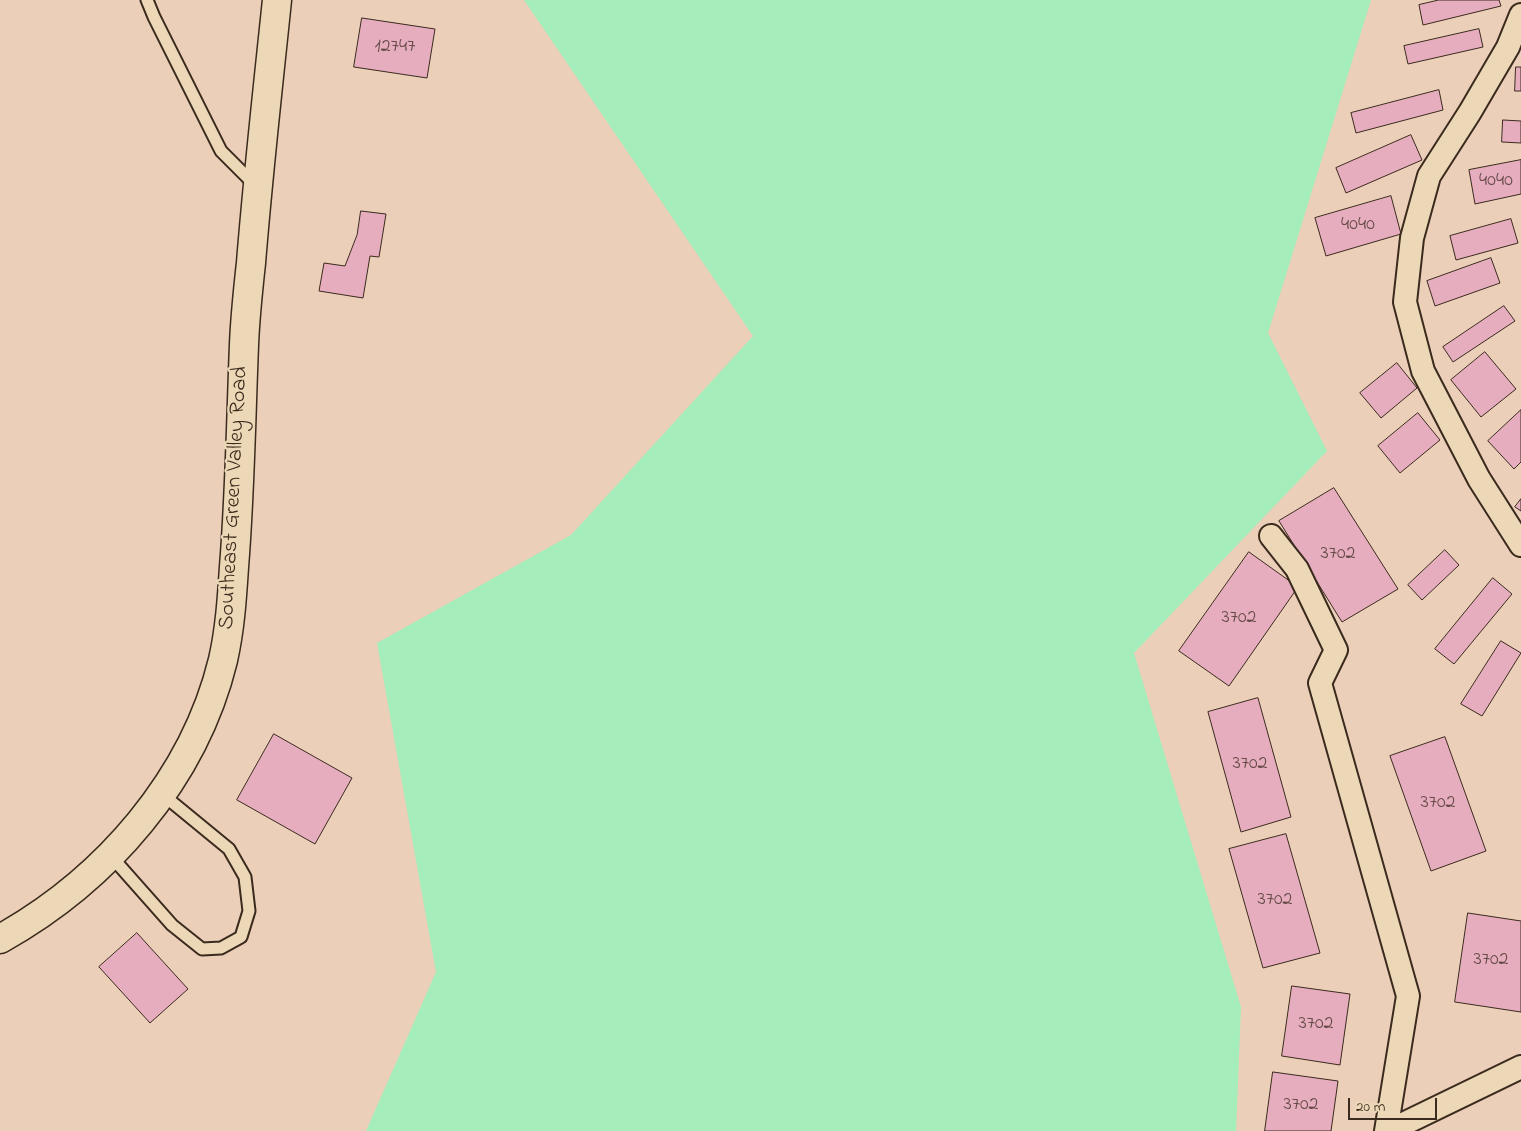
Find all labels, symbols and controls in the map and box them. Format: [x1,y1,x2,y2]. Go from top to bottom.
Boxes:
house number: 12747 [374,36,416,60]
house number: 4040 [1479,170,1513,194]
house number: 4040 [1341,214,1375,238]
street label: Southeast Green Valley Road [215,366,255,630]
house number: 3702 [1320,543,1356,567]
house number: 3702 [1221,607,1257,631]
house number: 3702 [1232,753,1268,777]
house number: 3702 [1420,792,1456,816]
house number: 3702 [1257,889,1293,913]
house number: 3702 [1473,949,1509,973]
house number: 3702 [1298,1013,1334,1037]
scale bar [1351,1088,1440,1120]
house number: 3702 [1283,1094,1319,1118]
text: 20 m [1356,1096,1385,1118]

